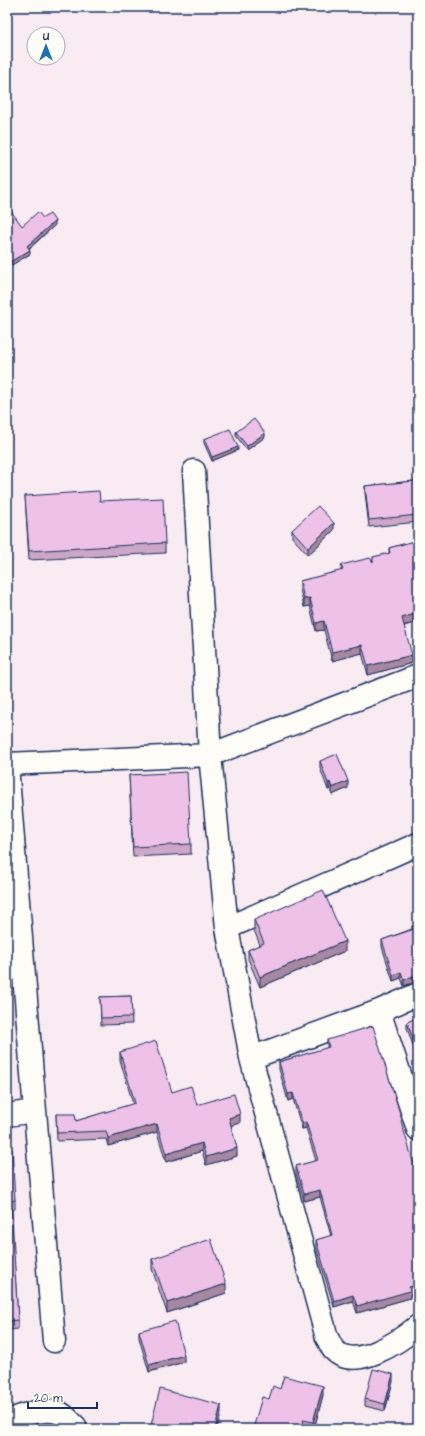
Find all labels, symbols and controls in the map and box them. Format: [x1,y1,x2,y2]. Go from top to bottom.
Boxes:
north arrow [26,26,66,66]
text: U [42,29,49,44]
scale bar [28,1384,97,1410]
text: 20 m [34,1390,63,1407]

